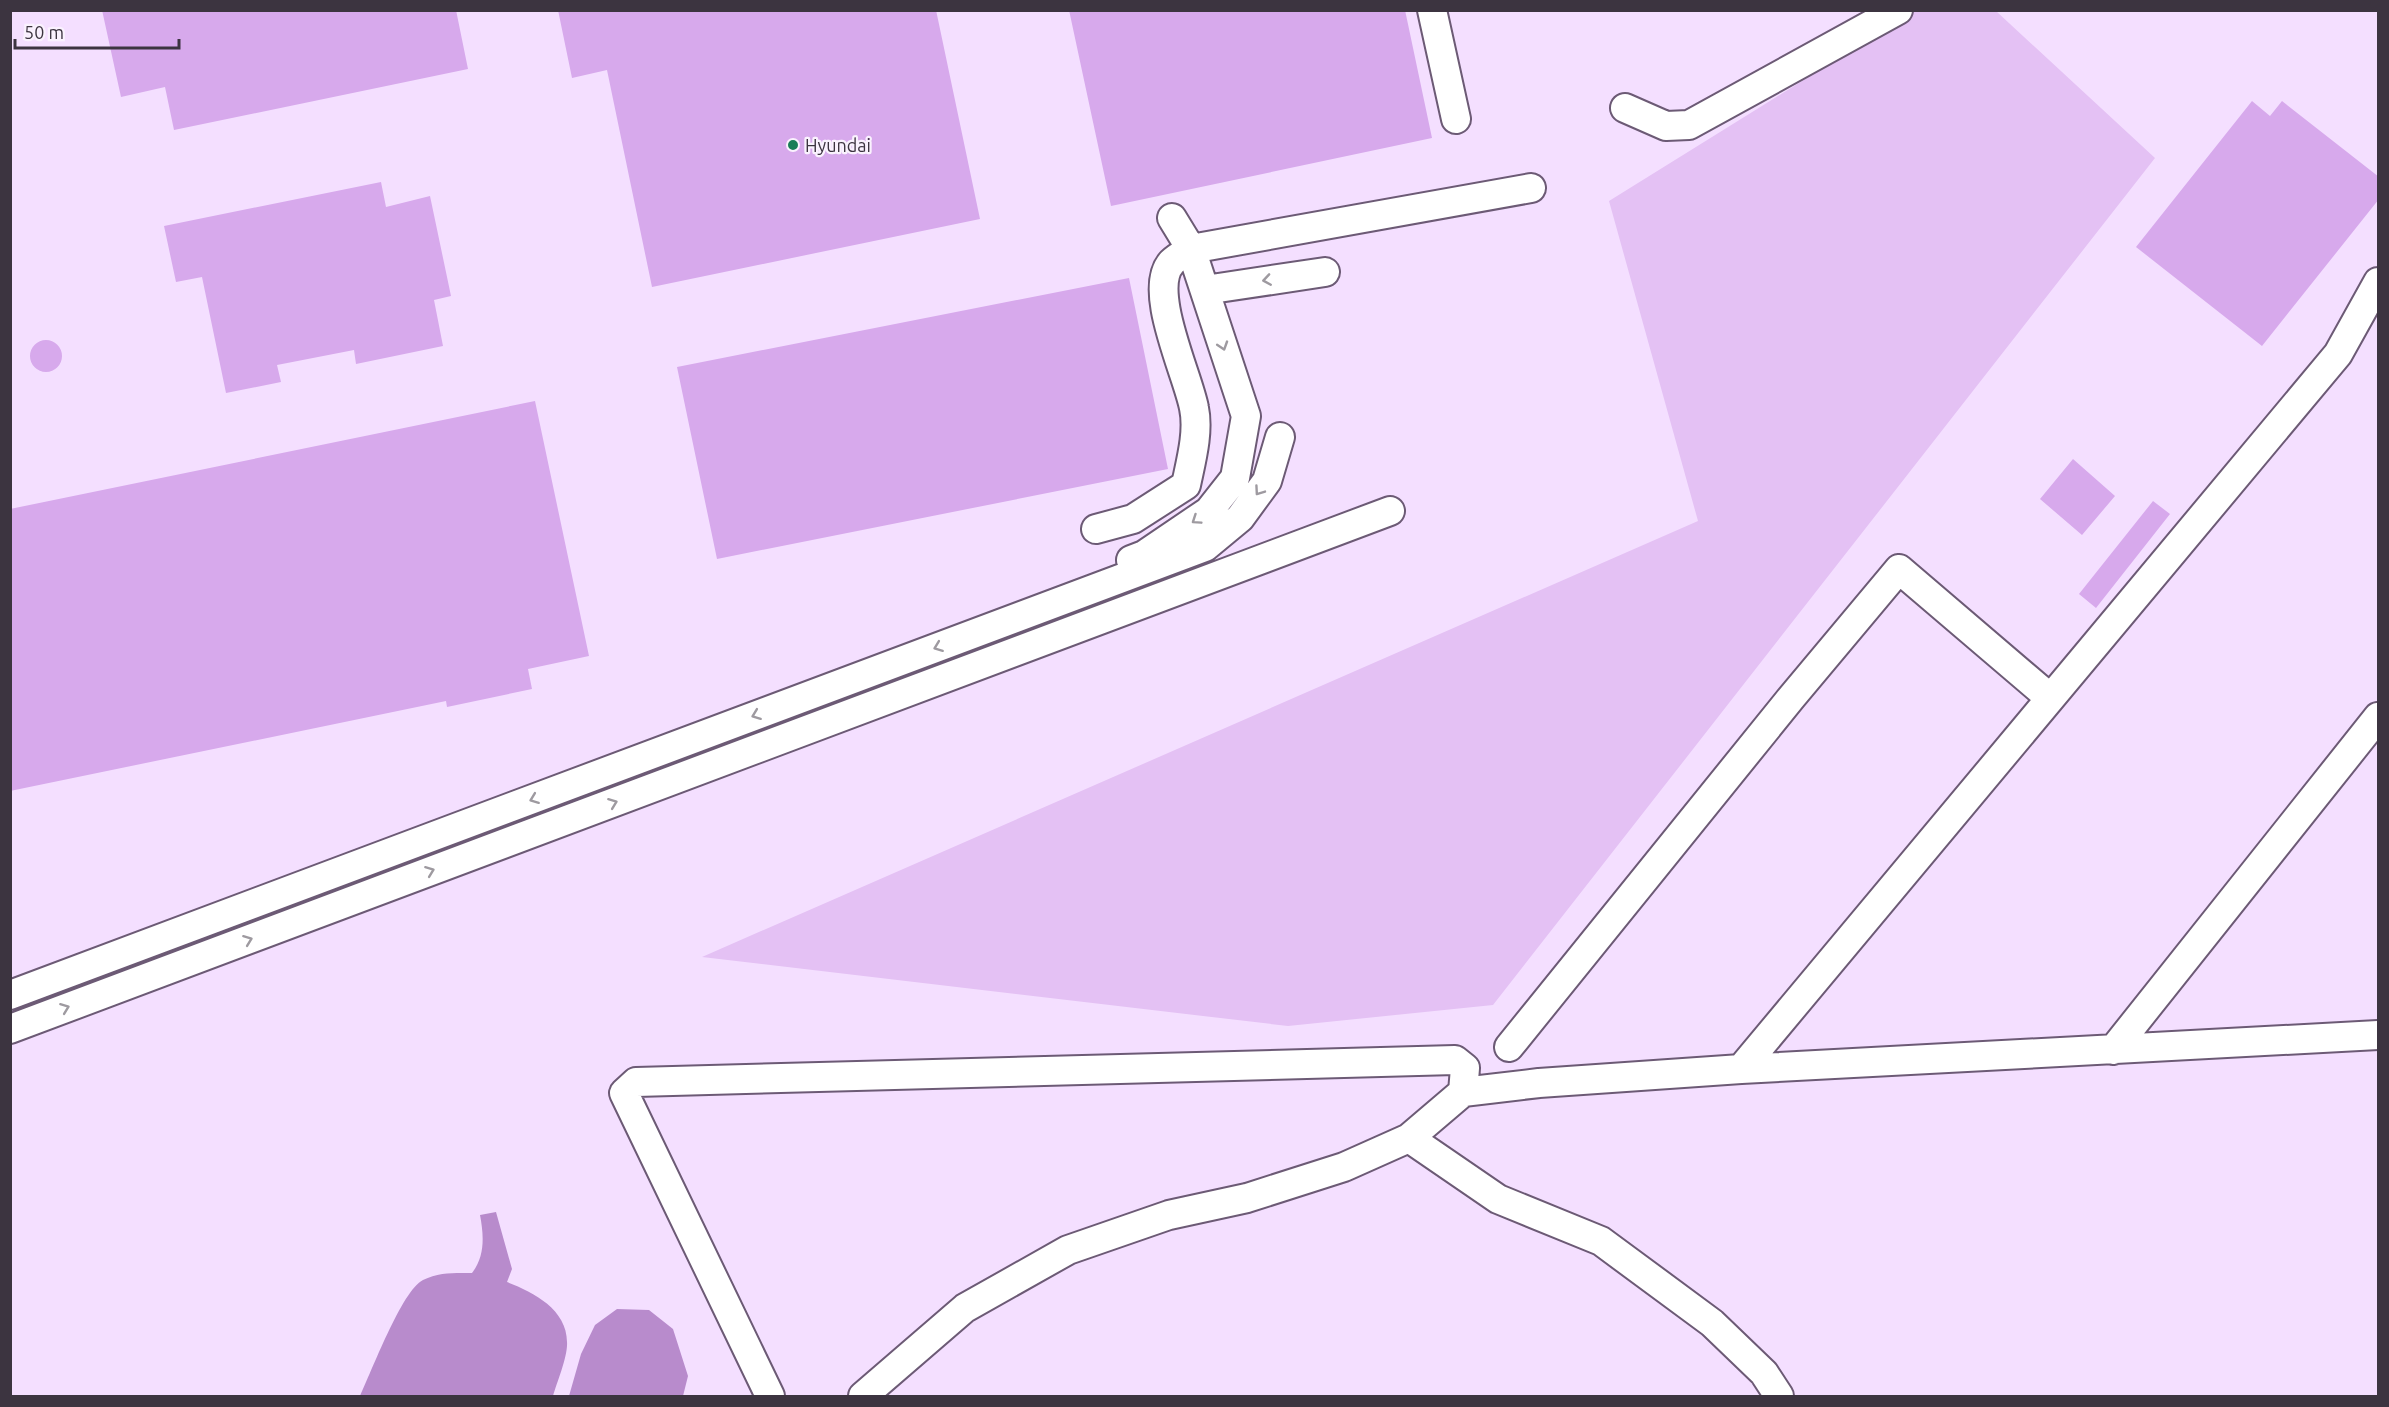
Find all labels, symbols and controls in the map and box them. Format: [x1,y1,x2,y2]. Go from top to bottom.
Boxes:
scale bar [15,12,178,50]
text: 50 m [24,22,64,42]
place label: Hyundai [805,135,871,155]
marker: Hyundai [786,138,800,152]
one-way arrow [1263,274,1272,286]
one-way arrow [1216,340,1228,351]
one-way arrow [1255,485,1266,496]
one-way arrow [1192,513,1203,524]
one-way arrow [934,640,945,652]
one-way arrow [751,708,762,721]
one-way arrow [529,791,540,804]
one-way arrow [607,797,618,810]
one-way arrow [424,866,435,878]
one-way arrow [242,934,253,947]
one-way arrow [59,1003,70,1015]

